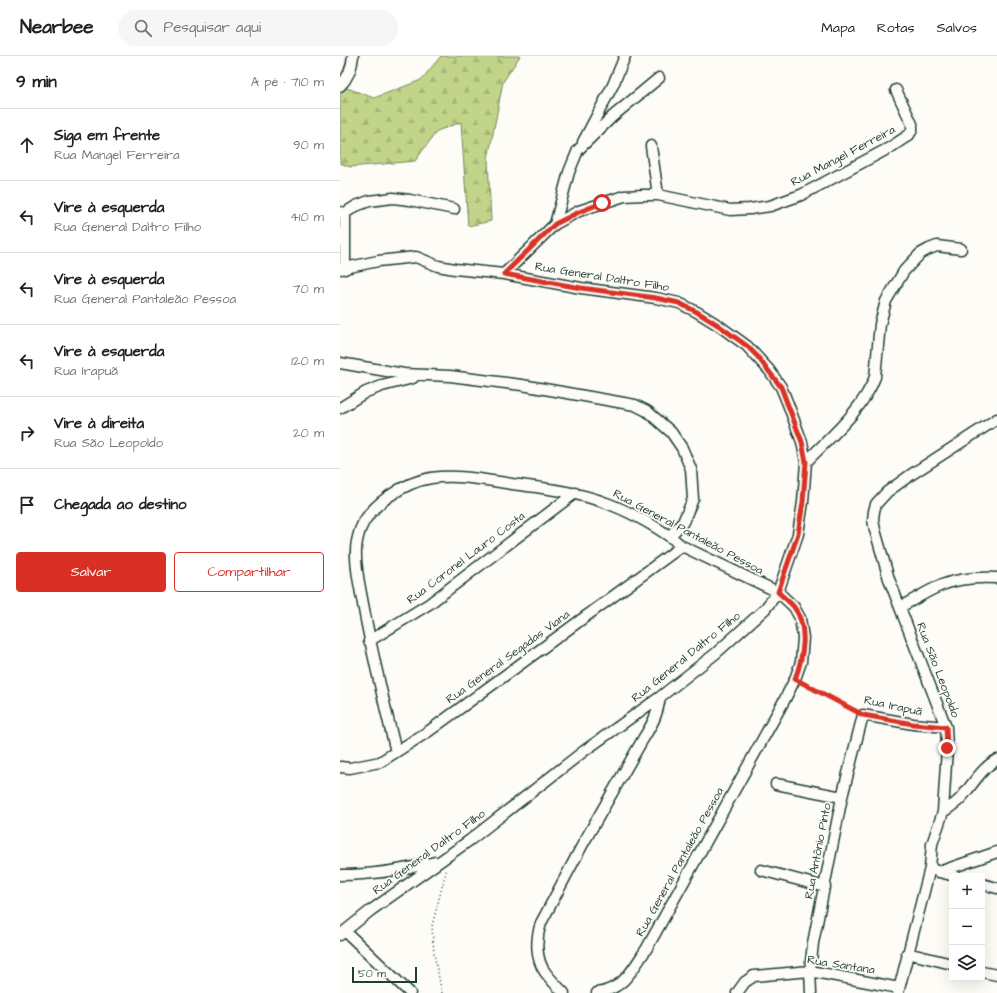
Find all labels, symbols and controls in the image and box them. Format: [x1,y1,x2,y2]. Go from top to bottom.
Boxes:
search box [118,10,398,46]
text: Nearbee [20,14,94,41]
icon: search [132,17,154,39]
text: Pesquisar aqui [164,17,261,38]
text: Mapa [821,18,855,38]
text: Rotas [877,18,915,38]
text: Salvos [937,18,977,38]
text: 9 min [16,70,57,94]
text: A pé · 710 m [251,73,324,91]
street label: Rua Mangel Ferreira [788,121,899,192]
text: Siga em frente [54,125,160,146]
icon: ahead [16,134,38,156]
text: 90 m [293,136,324,154]
text: Rua Mangel Ferreira [54,146,180,164]
route start [593,194,611,212]
text: Vire à esquerda [54,197,164,218]
icon: left [16,206,38,228]
text: 410 m [290,208,324,226]
text: Rua General Daltro Filho [54,218,201,236]
street label: Rua General Daltro Filho [534,258,671,296]
text: Vire à esquerda [54,269,164,290]
icon: left [16,278,38,300]
text: 70 m [292,280,324,298]
text: Rua General Pantaleão Pessoa [54,290,236,308]
text: Vire à esquerda [54,341,164,362]
icon: left [16,350,38,372]
text: 120 m [291,352,324,370]
text: Rua Irapuã [54,362,118,380]
text: Vire à direita [54,413,144,434]
icon: right [16,422,38,444]
text: 20 m [293,424,324,442]
text: Rua São Leopoldo [54,434,163,452]
street label: Rua General Pantaleão Pessoa [610,485,766,579]
icon: arrive [16,494,38,516]
text: Chegada ao destino [54,494,187,515]
street label: Rua Coronel Lauro Costa [403,508,529,608]
button: Salvar [16,552,166,592]
button: Compartilhar [174,552,324,592]
street label: Rua General Segadas Viana [443,606,574,709]
street label: Rua General Daltro Filho [628,608,744,706]
street label: Rua São Leopoldo [912,620,964,720]
street label: Rua Irapuã [862,692,924,720]
route end [938,739,956,757]
street label: Rua General Pantaleão Pessoa [632,784,728,940]
street label: Rua Antônio Pinto [800,801,836,900]
street label: Rua General Daltro Filho [369,805,489,899]
map controls [949,873,985,981]
button: + [949,873,985,909]
button: − [949,909,985,945]
button: layers [949,945,985,981]
street label: Rua Santana [806,951,876,979]
scale bar [352,965,417,984]
text: 50 m [358,966,386,981]

